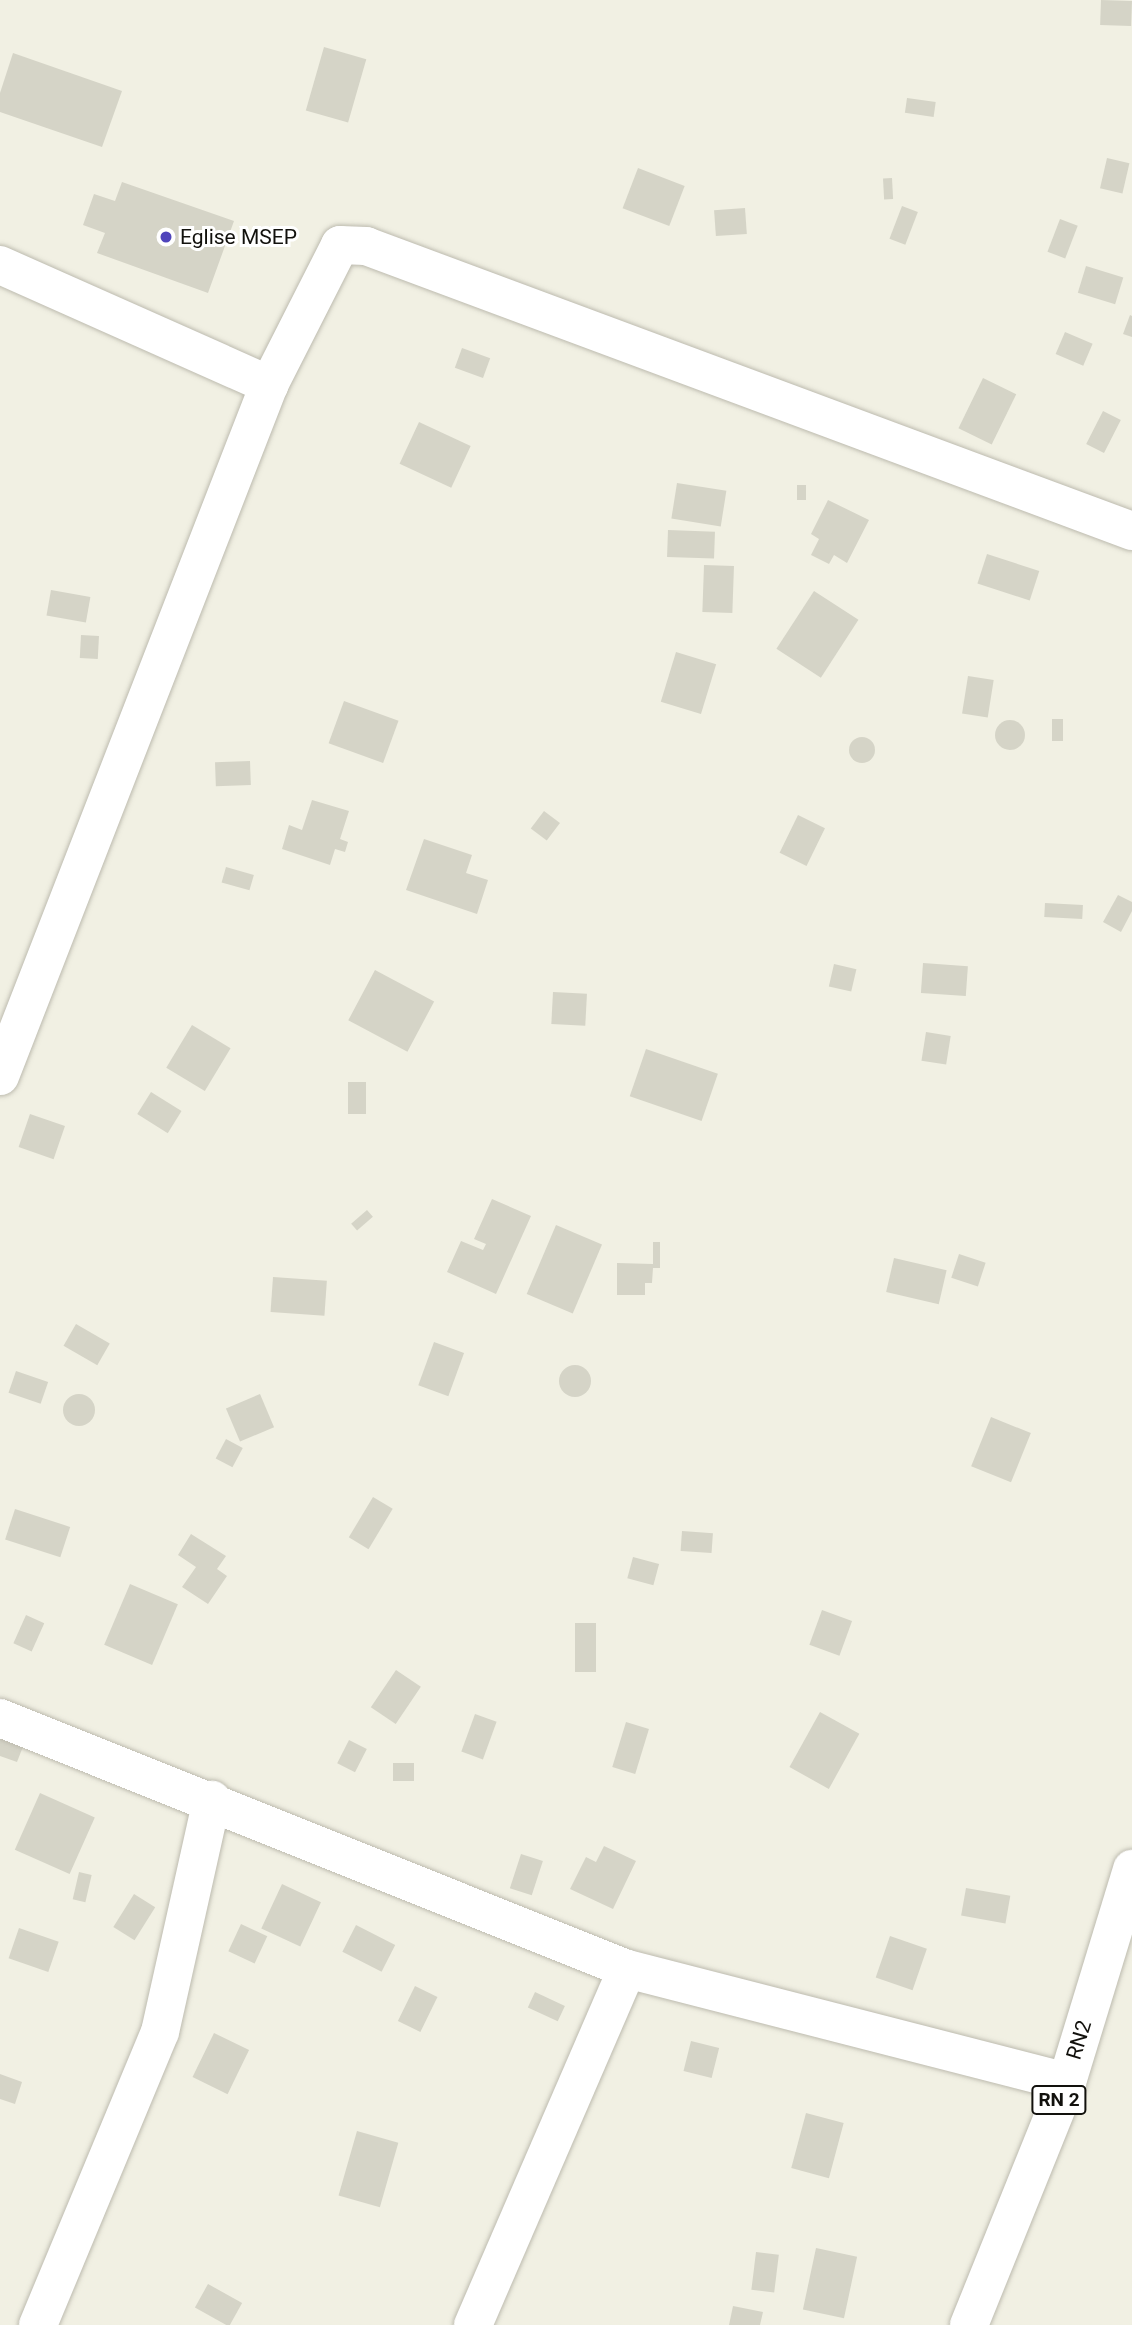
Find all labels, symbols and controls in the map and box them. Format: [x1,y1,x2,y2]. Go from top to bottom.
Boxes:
place label: Eglise MSEP [180,224,297,250]
marker: Eglise MSEP [158,229,174,245]
street label: RN2 [1061,2017,1097,2063]
road number: RN 2 [1031,2084,1087,2116]

